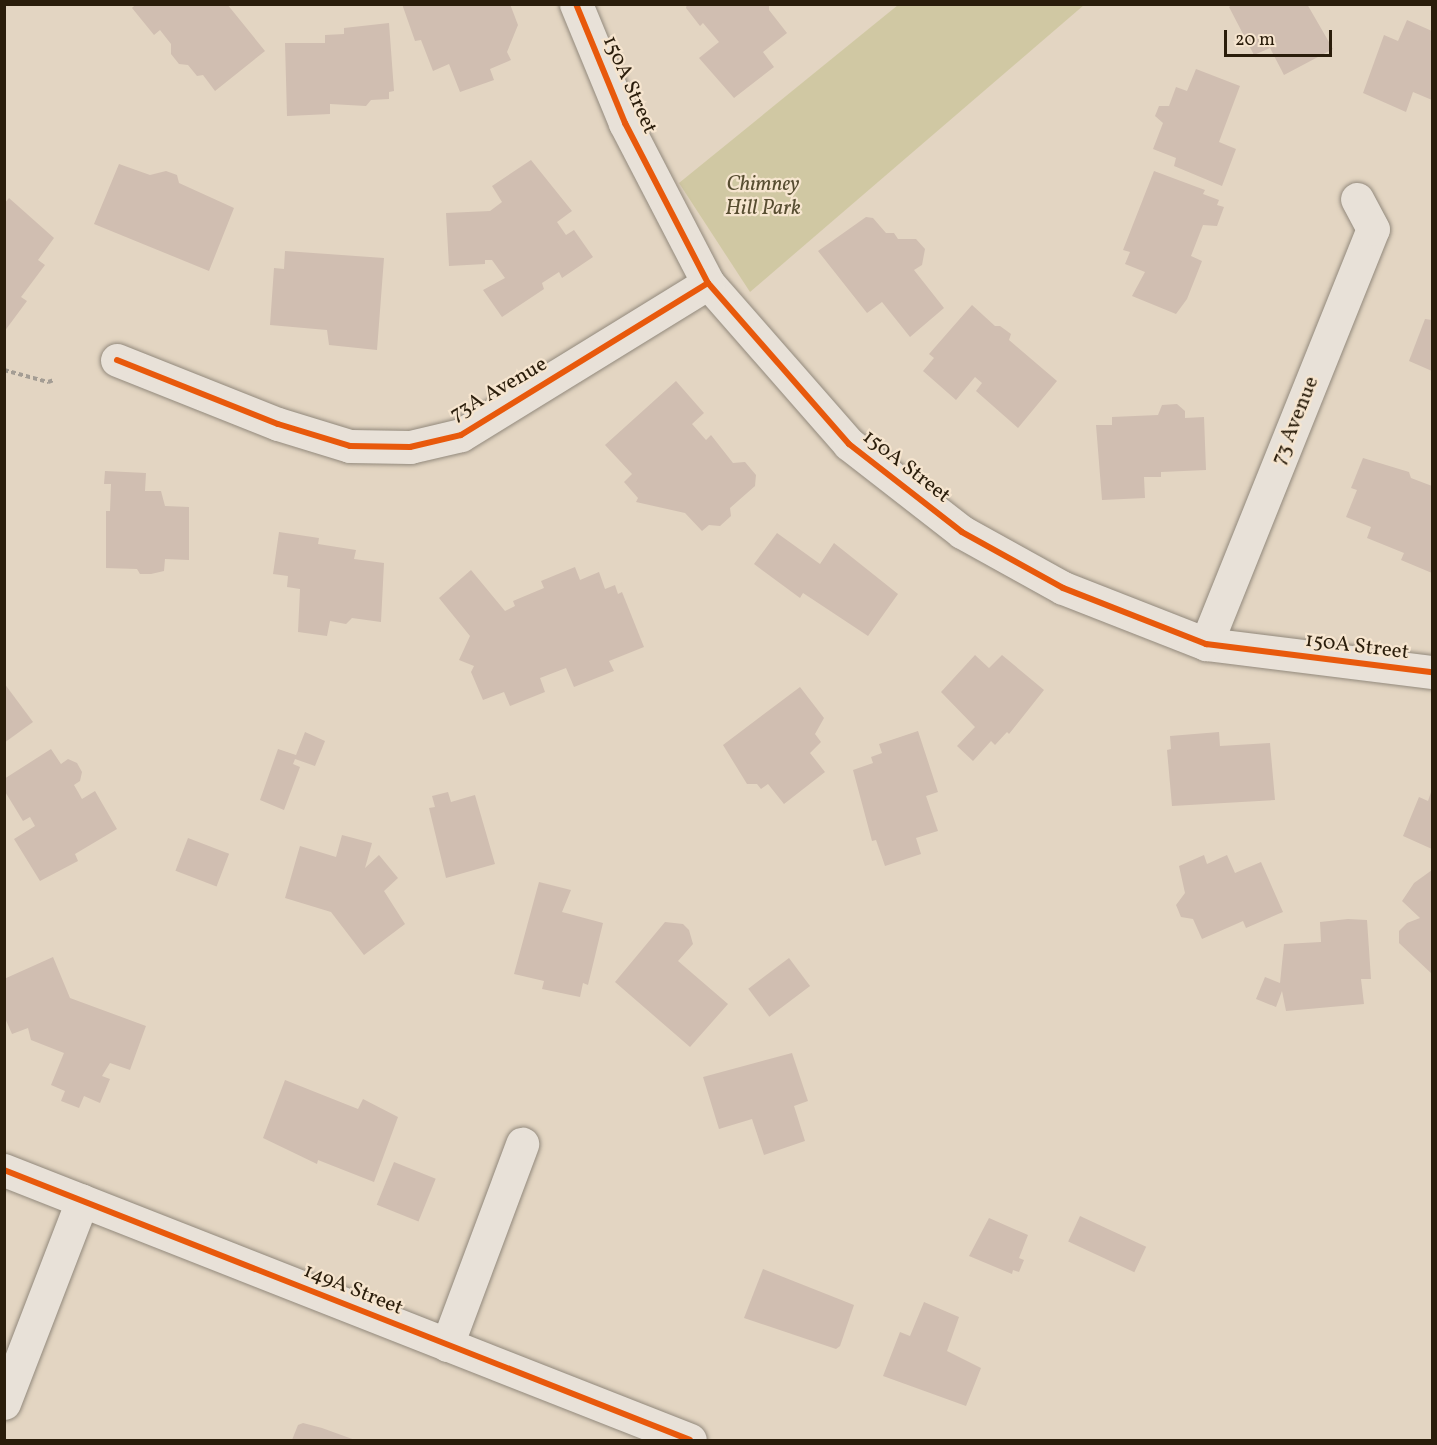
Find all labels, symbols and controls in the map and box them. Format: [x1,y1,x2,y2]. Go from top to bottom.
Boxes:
scale bar [1227,18,1335,56]
text: 20 m [1235,28,1275,53]
street label: 150A Street [596,32,662,138]
park label: Chimney Hill Park [725,172,801,222]
street label: 73A Avenue [446,352,552,428]
street label: 73 Avenue [1267,373,1325,469]
street label: 150A Street [857,425,955,509]
street label: 150A Street [1304,628,1410,666]
street label: 149A Street [300,1259,406,1321]

